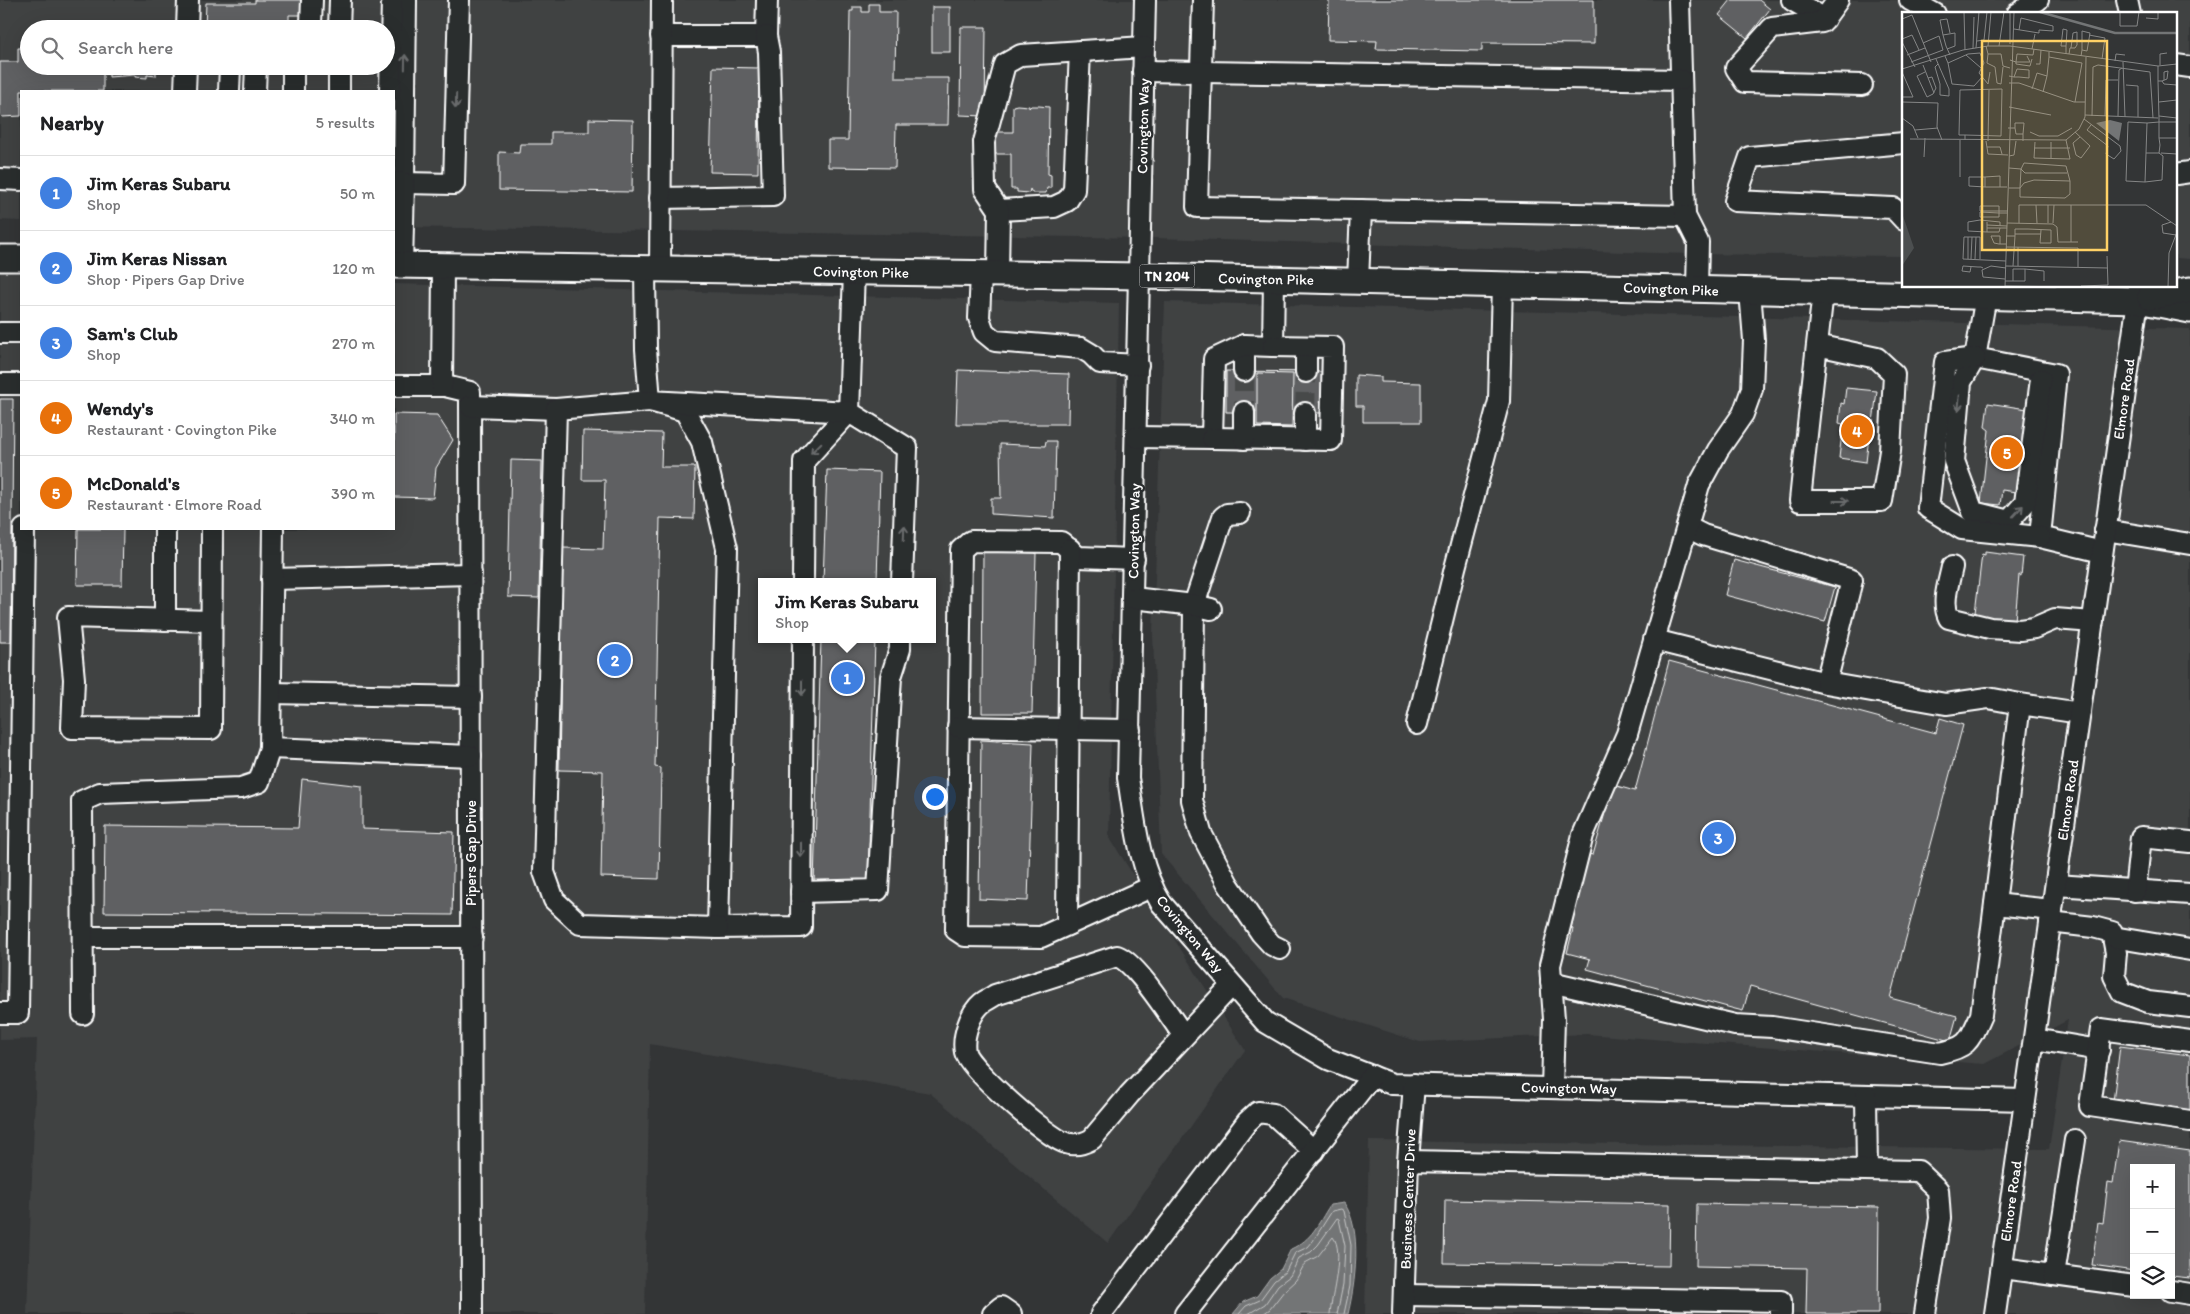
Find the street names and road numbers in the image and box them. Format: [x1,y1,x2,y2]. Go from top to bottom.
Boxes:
street label: Covington Way [1133,78,1153,174]
street label: Covington Pike [813,262,909,282]
road number: TN 204 [1140,264,1194,288]
street label: Covington Pike [1218,269,1314,289]
street label: Covington Pike [1623,278,1719,300]
street label: Elmore Road [2109,357,2139,441]
street label: Covington Way [1124,483,1144,579]
street label: Elmore Road [2053,758,2083,842]
street label: Pipers Gap Drive [462,800,480,906]
street label: Covington Way [1152,892,1228,976]
street label: Covington Way [1521,1078,1617,1098]
street label: Business Center Drive [1397,1128,1419,1270]
street label: Elmore Road [1996,1159,2026,1243]

